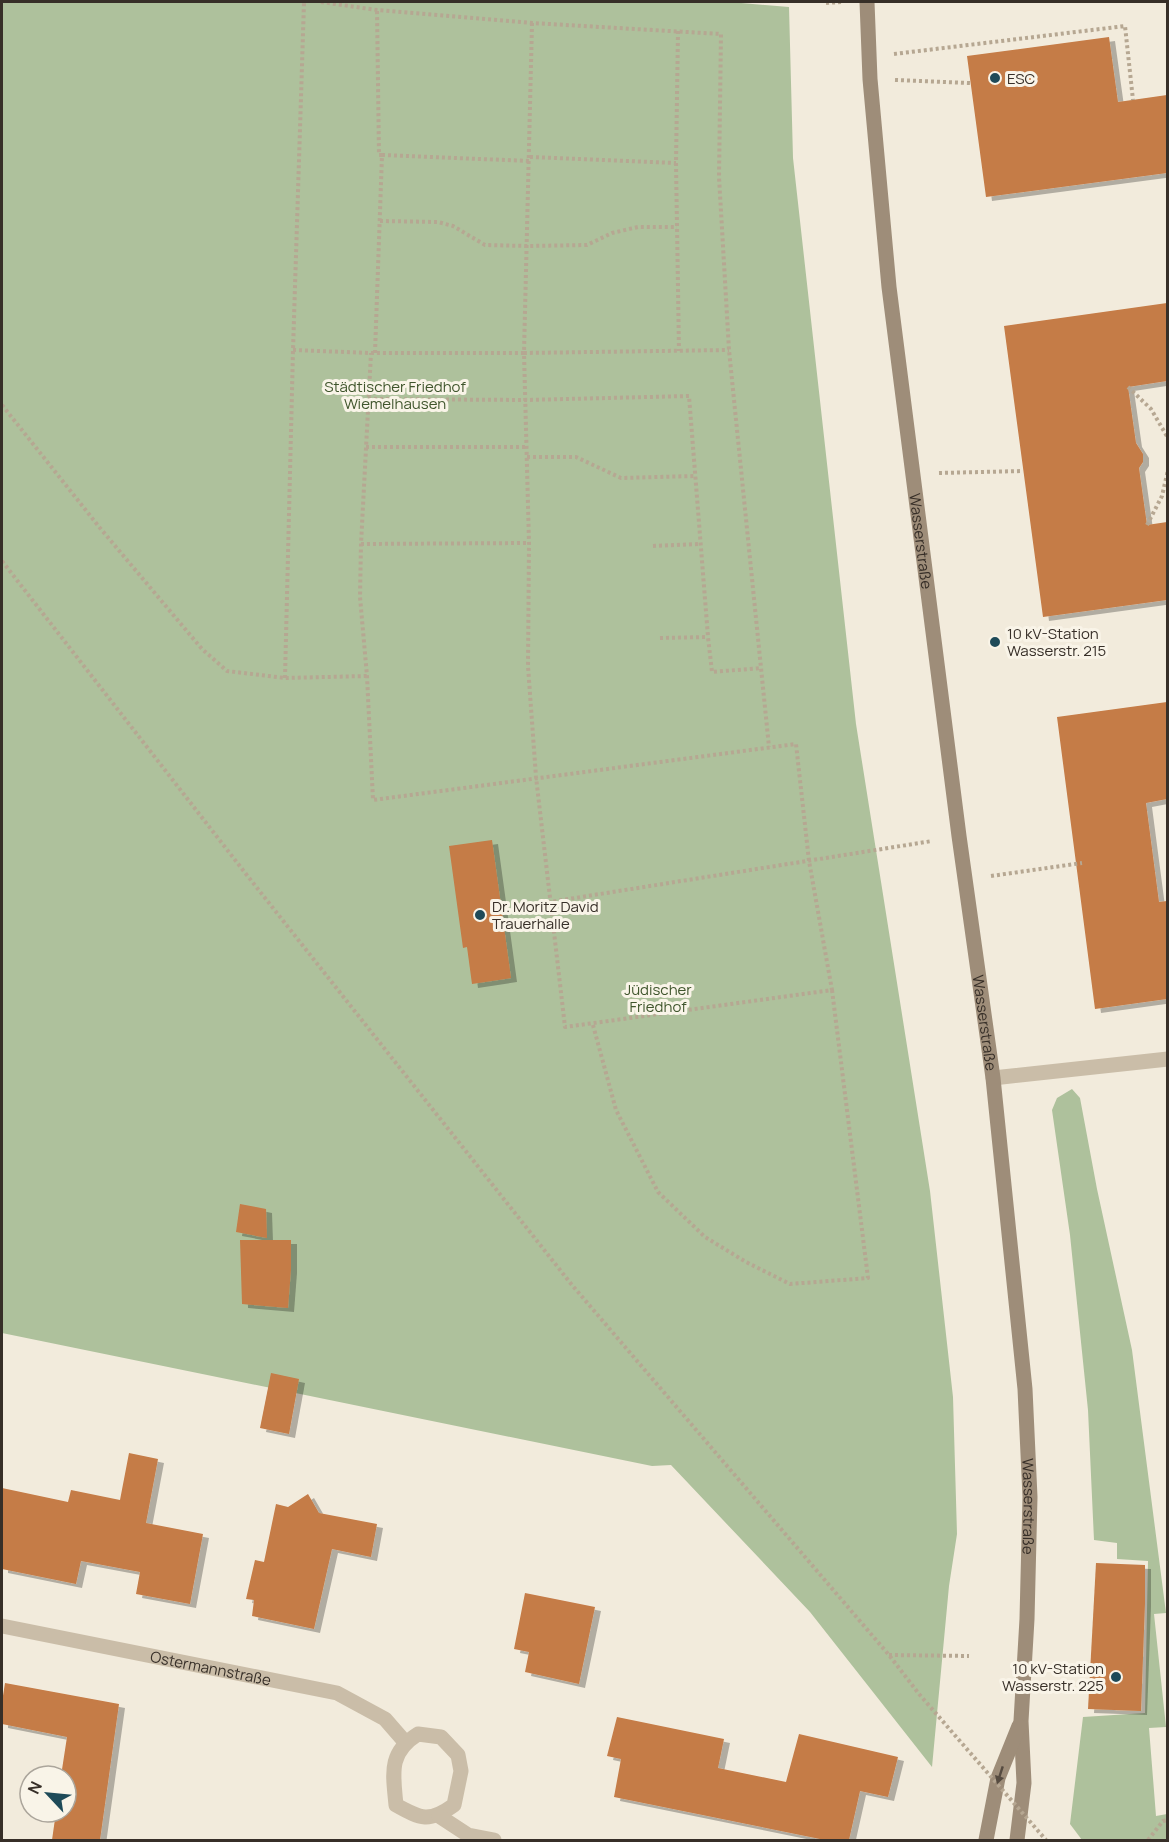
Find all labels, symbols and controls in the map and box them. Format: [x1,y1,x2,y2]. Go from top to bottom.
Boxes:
place label: ESC [1007,68,1035,89]
marker: ESC [988,71,1002,85]
park label: Städtischer Friedhof Wiemelhausen [324,376,466,414]
street label: Wasserstraße [905,492,938,590]
place label: 10 kV-Station Wasserstr. 215 [1007,623,1106,661]
marker: 10 kV-Station Wasserstr. 215 [988,635,1002,649]
place label: Dr. Moritz David Trauerhalle [492,896,599,934]
marker: Dr. Moritz David Trauerhalle [473,908,487,922]
street label: Wasserstraße [968,974,1002,1072]
park label: Jüdischer Friedhof [624,979,692,1017]
street label: Wasserstraße [1018,1458,1041,1555]
street label: Ostermannstraße [149,1645,273,1690]
place label: 10 kV-Station Wasserstr. 225 [1002,1658,1104,1696]
marker: 10 kV-Station Wasserstr. 225 [1109,1670,1123,1684]
north arrow [18,1764,78,1824]
one-way arrow [995,1766,1004,1784]
text: N [22,1777,47,1797]

